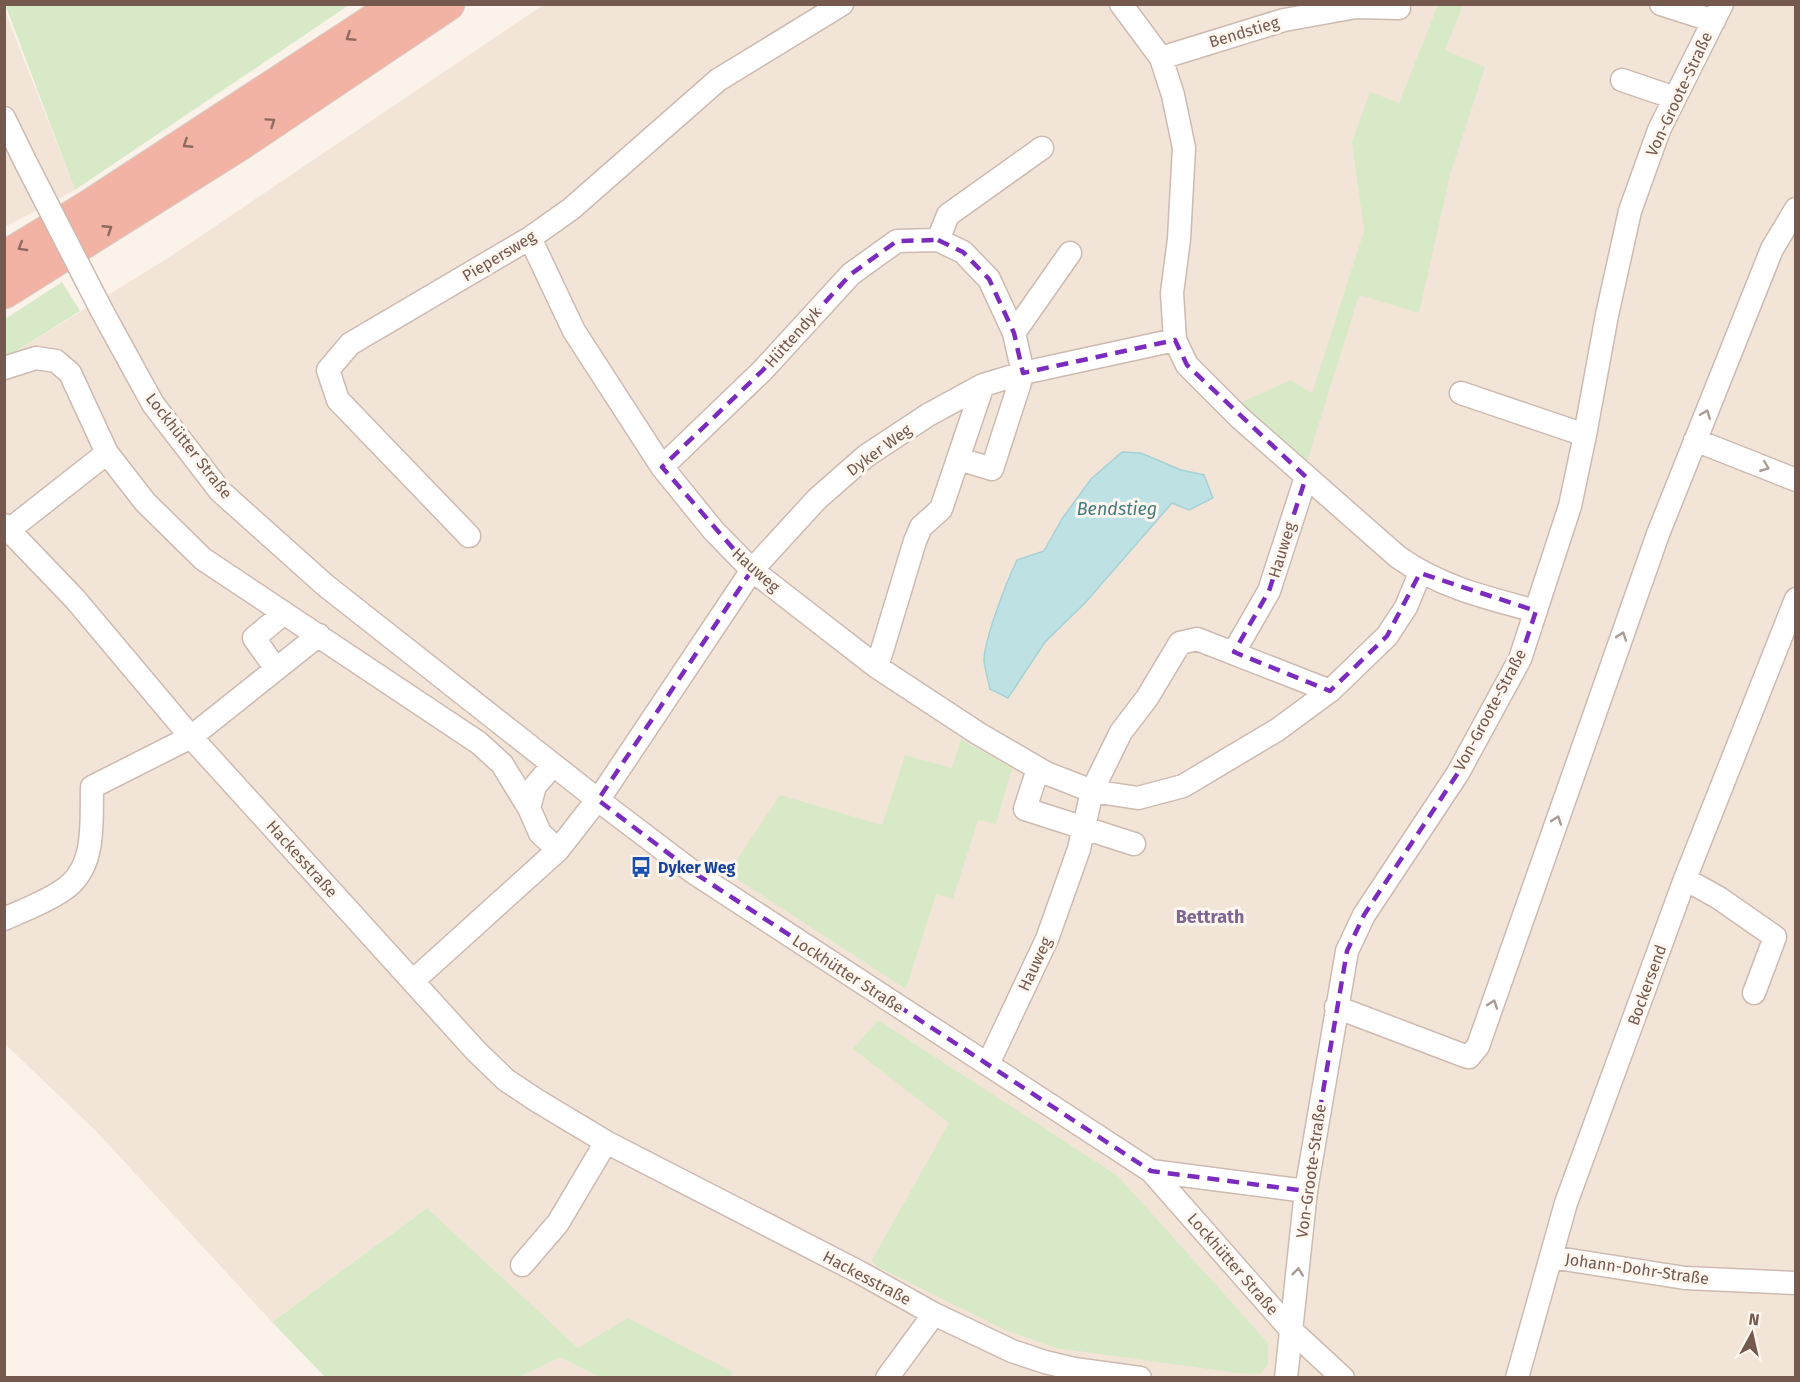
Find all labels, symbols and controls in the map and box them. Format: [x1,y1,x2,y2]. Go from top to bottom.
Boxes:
street label: Bendstieg [1207,12,1282,52]
one-way arrow [346,29,356,41]
street label: Von-Groote-Straße [1642,29,1716,159]
one-way arrow [265,119,276,130]
one-way arrow [183,136,193,148]
one-way arrow [102,224,112,236]
street label: Piepersweg [459,226,540,285]
one-way arrow [18,240,28,252]
street label: Hüttendyk [761,302,826,371]
street label: Lockhütter Straße [142,389,236,503]
one-way arrow [1699,409,1711,420]
street label: Dyker Weg [843,420,916,480]
one-way arrow [1759,460,1770,473]
water label: Bendstieg [1077,498,1157,520]
street label: Hauweg [1265,519,1300,580]
street label: Hauweg [728,544,784,597]
one-way arrow [1614,631,1627,642]
street label: Von-Groote-Straße [1450,646,1530,774]
one-way arrow [1550,815,1563,826]
street label: Hackesstraße [262,817,342,901]
bus stop icon: Dyker Weg [629,855,653,879]
place label: Dyker Weg [658,858,736,877]
district label: Bettrath [1176,906,1244,928]
street label: Lockhütter Straße [789,931,907,1017]
street label: Hauweg [1014,933,1056,994]
street label: Bockersend [1624,942,1670,1028]
one-way arrow [1485,999,1498,1010]
street label: Von-Groote-Straße [1292,1103,1330,1239]
street label: Lockhütter Straße [1184,1209,1282,1319]
street label: Hackesstraße [820,1247,914,1309]
street label: Johann-Dohr-Straße [1564,1250,1710,1288]
one-way arrow [1291,1267,1304,1276]
north arrow [1722,1304,1782,1364]
text: N [1747,1309,1761,1330]

